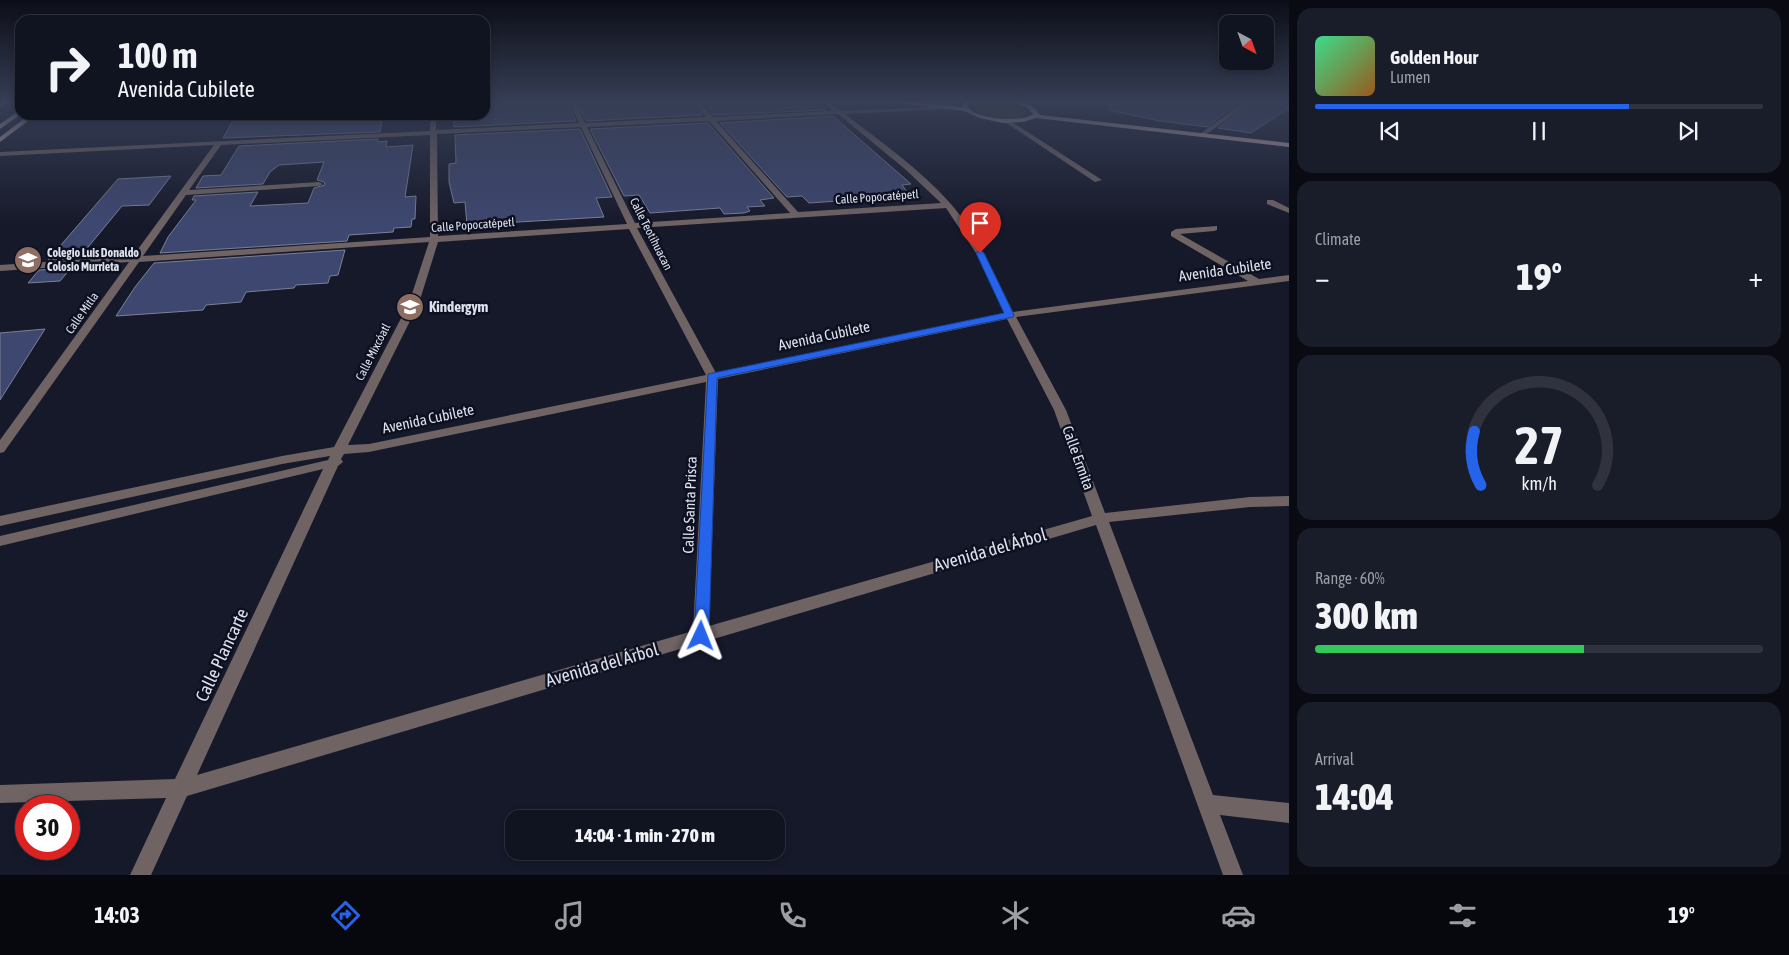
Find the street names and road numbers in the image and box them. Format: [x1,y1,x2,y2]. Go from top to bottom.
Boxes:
street label: Calle Popocatépetl [835,187,920,207]
street label: Calle Teotihuacan [627,196,675,272]
street label: Calle Popocatépetl [431,215,516,235]
street label: Avenida Cubilete [1178,255,1272,284]
street label: Calle Mitla [63,290,101,336]
street label: Avenida Cubilete [777,317,871,354]
street label: Calle Mixcóatl [353,320,394,383]
street label: Avenida Cubilete [381,400,475,437]
street label: Calle Ermita [1059,424,1098,492]
street label: Calle Santa Prisca [679,456,700,554]
street label: Avenida del Árbol [931,523,1049,576]
street label: Calle Plancarte [191,605,252,705]
street label: Avenida del Árbol [543,638,661,691]

